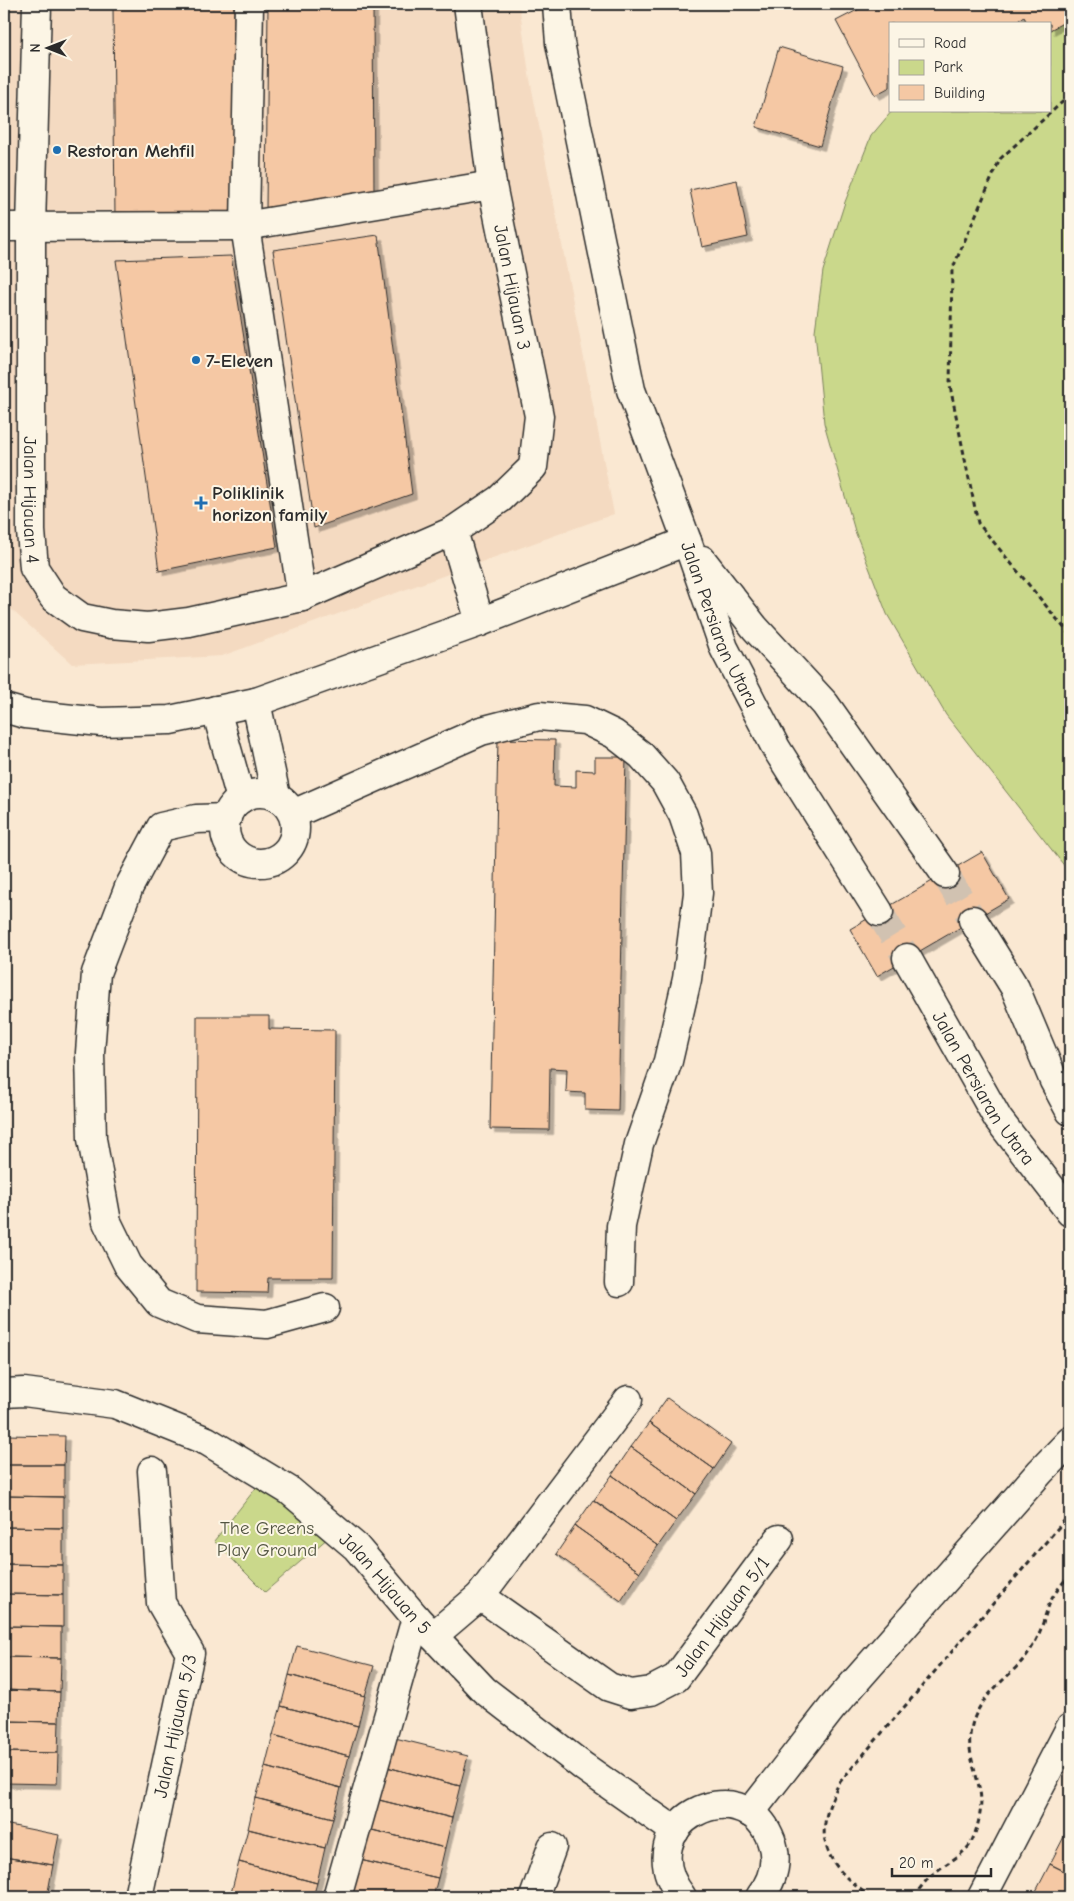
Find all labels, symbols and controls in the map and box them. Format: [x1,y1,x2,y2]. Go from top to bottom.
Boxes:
north arrow [22,22,72,72]
legend [889,22,1052,112]
text: Road [934,34,966,52]
text: N [27,43,44,53]
text: Park [934,58,963,76]
text: Building [934,84,985,102]
place label: Restoran Mehfil [67,140,195,162]
marker: Restoran Mehfil [51,144,63,156]
street label: Jalan Hijauan 3 [489,222,535,352]
place label: 7-Eleven [206,350,273,372]
marker: 7-Eleven [190,354,202,366]
street label: Jalan Hijauan 4 [19,436,44,564]
place label: Poliklinik horizon family [212,482,327,526]
marker: Poliklinik horizon family [194,496,208,510]
street label: Jalan Persiaran Utara [676,539,763,711]
street label: Jalan Persiaran Utara [927,1007,1039,1170]
park label: The Greens Play Ground [217,1517,317,1561]
street label: Jalan Hijauan 5 [335,1528,436,1639]
street label: Jalan Hijauan 5/1 [671,1553,774,1682]
street label: Jalan Hijauan 5/3 [149,1652,201,1800]
scale bar [892,1846,990,1878]
text: 20 m [899,1854,933,1872]

